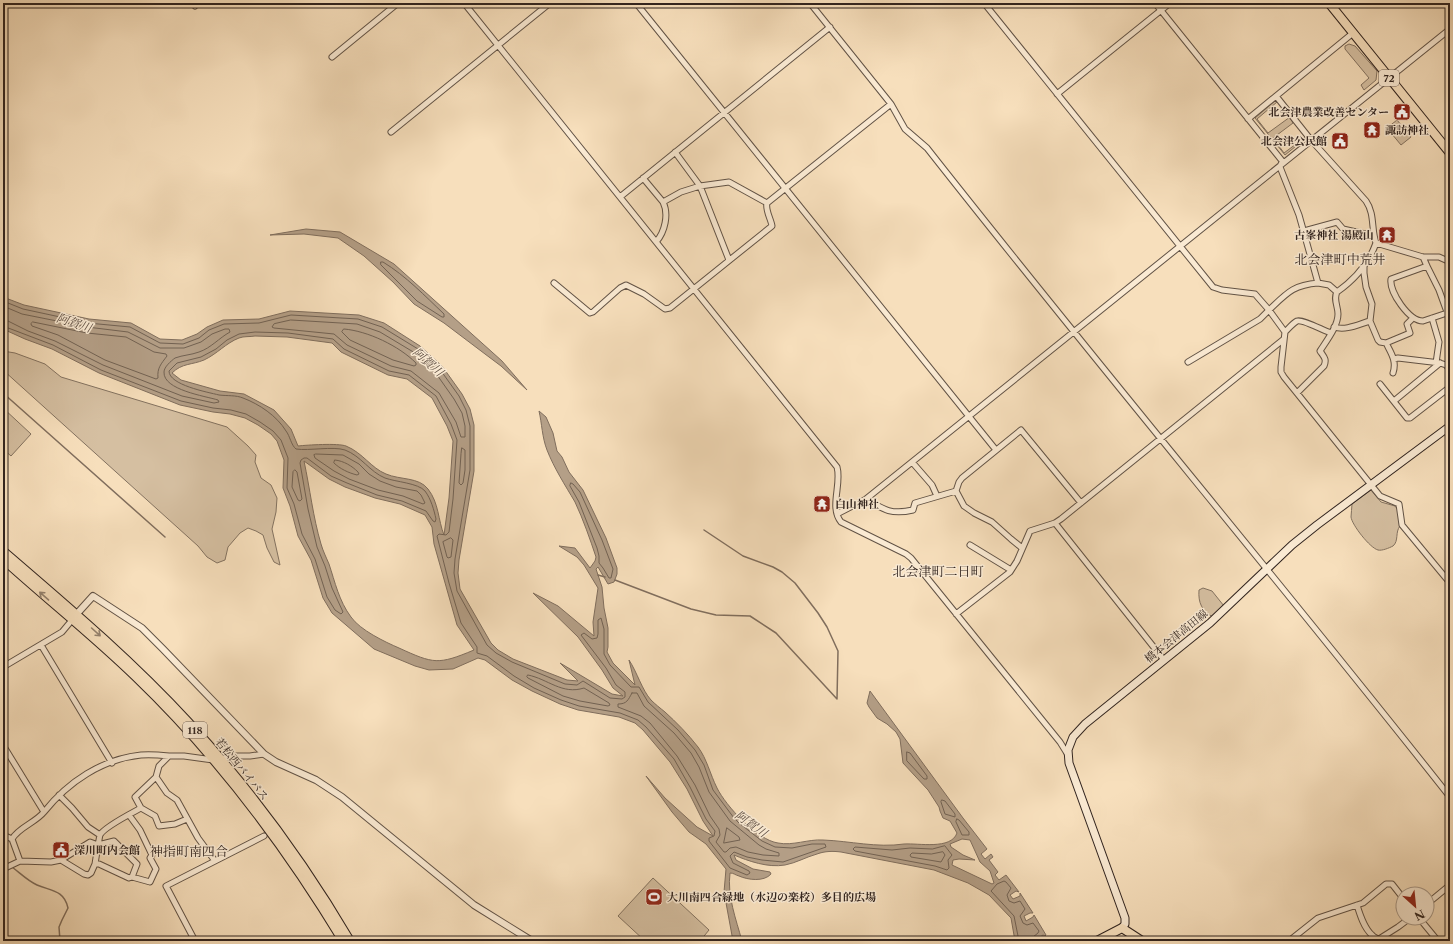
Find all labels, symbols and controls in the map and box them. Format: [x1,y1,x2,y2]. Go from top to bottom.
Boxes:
road number: 72 [1379,70,1399,86]
public building icon: 北会津農業改善センター [1392,102,1412,122]
place label: 北会津農業改善センター [1268,105,1389,119]
temple icon: 諏訪神社 [1362,120,1382,140]
place label: 諏訪神社 [1385,123,1429,137]
public building icon: 北会津公民館 [1330,131,1350,151]
place label: 北会津公民館 [1261,134,1327,148]
temple icon: 古峯神社 湯殿山 [1377,225,1397,245]
place label: 古峯神社 湯殿山 [1294,228,1374,242]
district label: 北会津町中荒井 [1294,251,1386,267]
water label: 阿賀川 [55,310,95,336]
water label: 阿賀川 [410,344,448,381]
temple icon: 白山神社 [812,494,832,514]
place label: 白山神社 [835,497,879,511]
district label: 北会津町二日町 [892,563,984,579]
one-way arrow [39,591,49,600]
street label: 橋本会津高田線 [1142,606,1210,666]
one-way arrow [91,627,101,636]
road number: 118 [183,722,207,738]
street label: 若松西バイパス [212,735,272,803]
water label: 阿賀川 [732,807,772,841]
public building icon: 深川町内会館 [51,840,71,860]
place label: 深川町内会館 [74,843,140,857]
district label: 神指町南四合 [150,843,228,859]
north arrow [1395,886,1435,926]
sports icon: 大川南四合緑地（水辺の楽校）多目的広場 [644,887,664,907]
place label: 大川南四合緑地（水辺の楽校）多目的広場 [667,890,876,904]
text: N [1412,907,1427,924]

